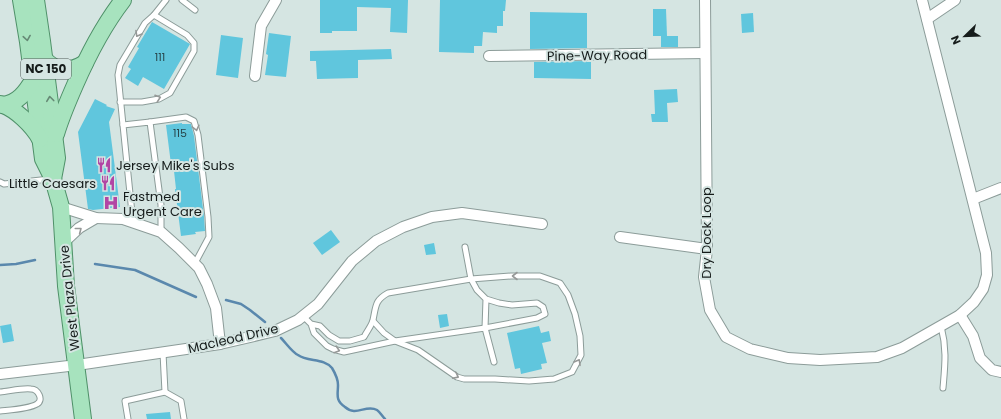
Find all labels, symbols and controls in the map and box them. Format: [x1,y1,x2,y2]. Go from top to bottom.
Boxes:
north arrow [945,16,985,56]
one-way arrow [136,30,143,37]
text: N [947,33,965,47]
one-way arrow [22,35,31,42]
street label: Pine-Way Road [547,45,647,66]
house number: 111 [155,49,165,65]
road number: NC 150 [21,59,71,79]
one-way arrow [155,94,162,103]
one-way arrow [46,96,55,102]
one-way arrow [191,124,200,131]
house number: 115 [173,125,187,141]
restaurant icon: Jersey Mike's Subs [95,156,113,174]
place label: Jersey Mike's Subs [116,156,235,175]
place label: Little Caesars [9,174,96,193]
restaurant icon: Little Caesars [99,174,117,192]
place label: Fastmed Urgent Care [123,187,202,221]
street label: Dry Dock Loop [697,187,716,279]
hospital icon: Fastmed Urgent Care [102,194,120,212]
one-way arrow [74,227,81,234]
street label: West Plaza Drive [55,244,84,352]
one-way arrow [512,272,518,280]
street label: Macleod Drive [186,319,280,358]
one-way arrow [333,345,340,354]
one-way arrow [573,359,580,366]
one-way arrow [452,371,459,378]

